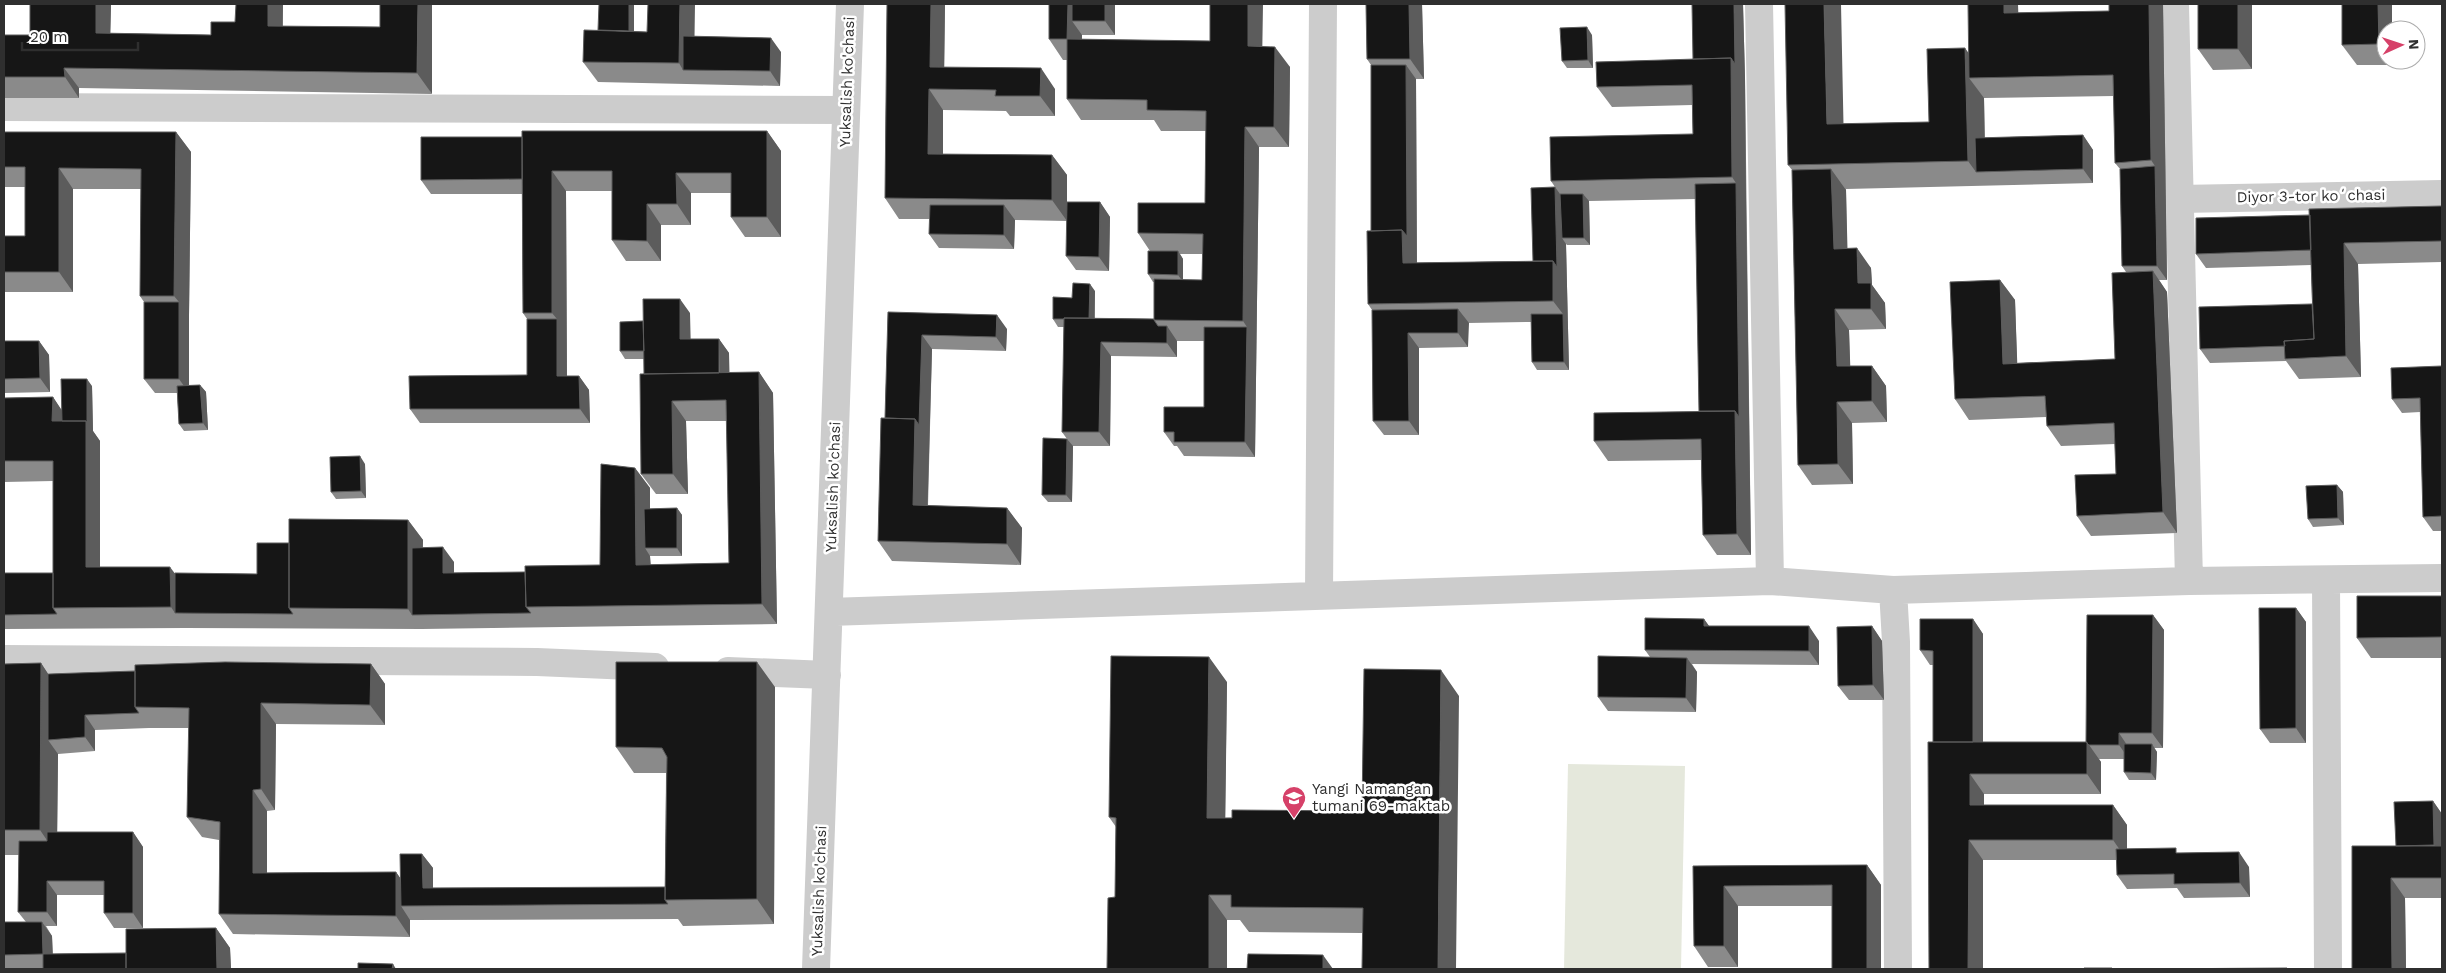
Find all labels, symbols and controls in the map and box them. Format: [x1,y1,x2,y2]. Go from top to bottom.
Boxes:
street label: Yuksalish ko'chasi [836,16,858,148]
scale bar [22,20,139,52]
north arrow [2376,20,2426,70]
text: 20 m [30,28,68,46]
text: N [2406,39,2422,50]
street label: Diyor 3-tor koʻchasi [2236,186,2386,206]
street label: Yuksalish ko'chasi [822,421,844,553]
place label: Yangi Namangan tumani 69-maktab [1312,780,1450,815]
school or university icon: Yangi Namangan tumani 69-maktab [1281,785,1307,819]
street label: Yuksalish ko'chasi [808,825,830,957]

